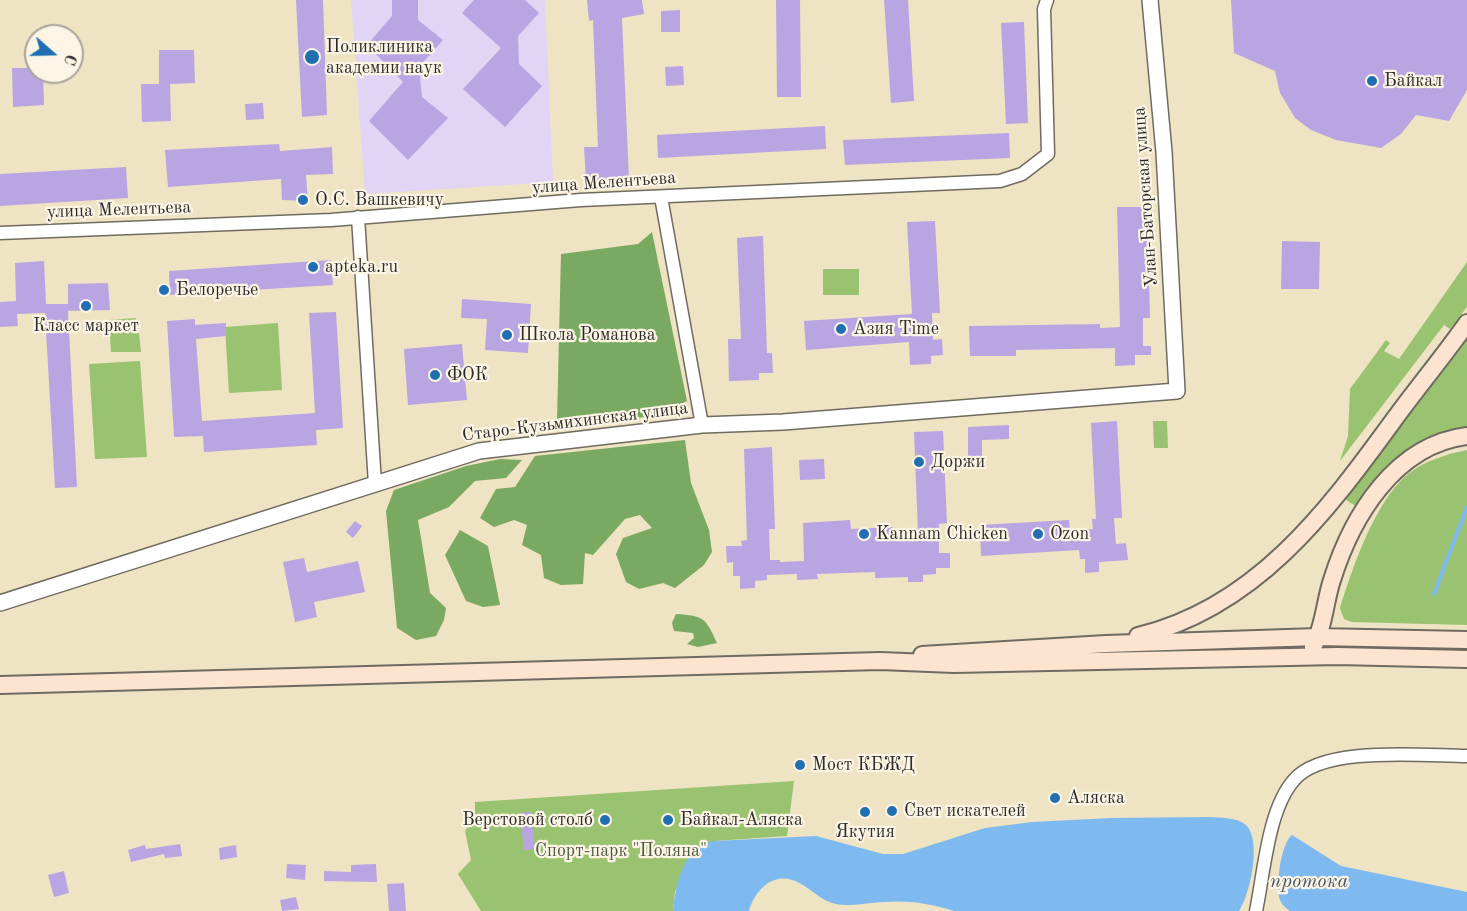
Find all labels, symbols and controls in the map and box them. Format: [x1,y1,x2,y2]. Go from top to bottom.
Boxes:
north arrow [24,24,84,84]
place label: Поликлиника академии наук [326,36,442,78]
marker: Поликлиника академии наук [303,48,321,66]
text: С [60,52,78,67]
place label: Байкал [1384,70,1442,92]
marker: Байкал [1365,74,1379,88]
street label: Улан-Баторская улица [1129,106,1163,288]
street label: улица Мелентьева [531,167,677,199]
place label: О.С. Вашкевичу [315,189,444,211]
marker: О.С. Вашкевичу [296,193,310,207]
street label: улица Мелентьева [46,197,192,223]
place label: apteka.ru [325,256,398,278]
marker: apteka.ru [306,260,320,274]
place label: Белоречье [176,279,258,301]
marker: Белоречье [157,283,171,297]
marker: Класс маркет [79,299,93,313]
place label: Класс маркет [33,315,139,337]
place label: Азия Time [853,318,939,340]
marker: Азия Time [834,322,848,336]
place label: Школа Романова [519,324,656,346]
marker: Школа Романова [500,328,514,342]
place label: ФОК [447,364,488,386]
marker: ФОК [428,368,442,382]
street label: Старо-Кузьмихинская улица [461,397,689,447]
place label: Доржи [931,451,985,473]
marker: Доржи [912,455,926,469]
place label: Kannam Chicken [876,523,1008,545]
place label: Ozon [1050,523,1089,545]
marker: Kannam Chicken [857,527,871,541]
marker: Ozon [1031,527,1045,541]
place label: Мост КБЖД [812,754,915,776]
marker: Мост КБЖД [793,758,807,772]
place label: Аляска [1067,787,1125,809]
marker: Аляска [1048,791,1062,805]
place label: Свет искателей [904,800,1026,822]
marker: Свет искателей [885,804,899,818]
marker: Якутия [858,805,872,819]
place label: Верстовой столб [462,809,593,831]
place label: Байкал-Аляска [680,809,803,831]
marker: Верстовой столб [598,813,612,827]
marker: Байкал-Аляска [661,813,675,827]
place label: Якутия [835,821,895,843]
park label: Спорт-парк "Поляна" [535,840,707,862]
water label: протока [1270,870,1348,894]

